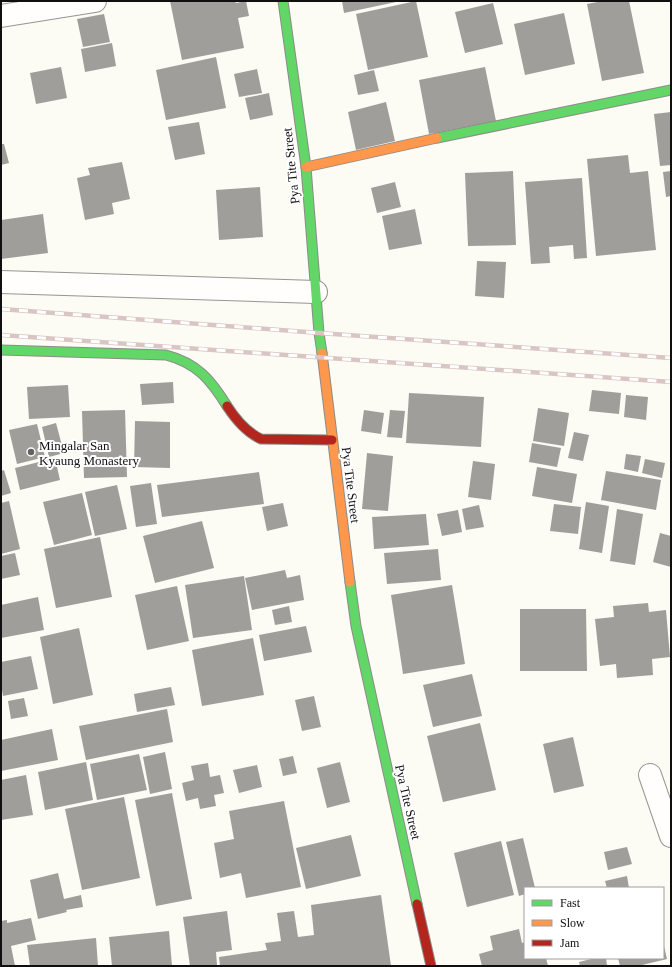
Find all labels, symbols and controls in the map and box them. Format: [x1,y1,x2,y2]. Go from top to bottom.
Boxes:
street label: Pya Tite Street [279,127,302,205]
place label: Mingalar San Kyaung Monastery [39,438,140,468]
street label: Pya Tite Street [339,446,363,524]
marker: Mingalar San Kyaung Monastery [26,447,36,457]
street label: Pya Tite Street [392,763,424,841]
legend [524,887,664,959]
text: Fast [560,896,581,910]
text: Slow [560,916,585,930]
text: Jam [560,936,580,950]

